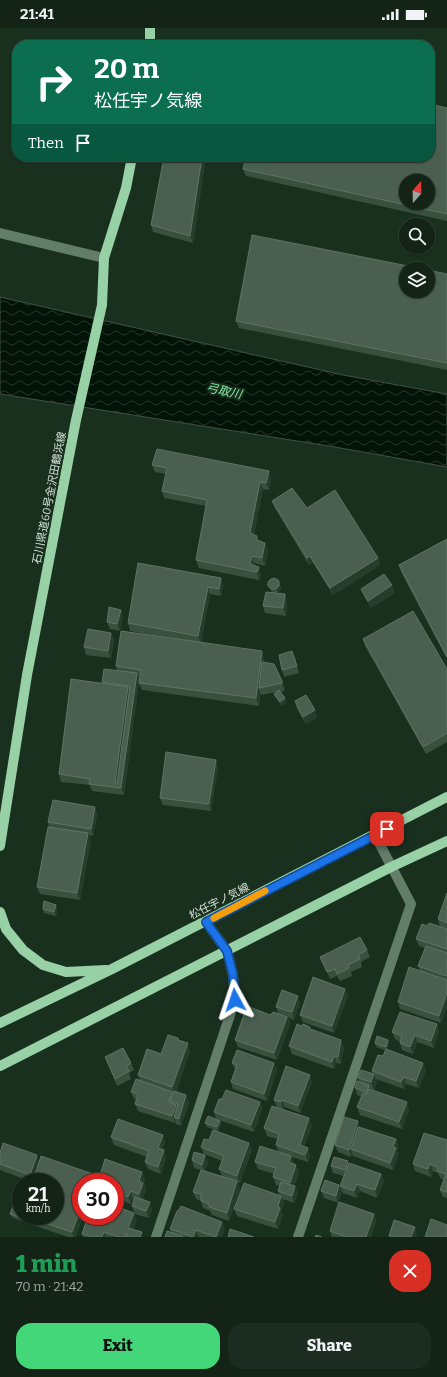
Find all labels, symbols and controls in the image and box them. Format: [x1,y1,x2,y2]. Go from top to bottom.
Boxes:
text: 21:41 [20,5,54,23]
text: 20 m [94,52,159,85]
icon: right [28,56,80,108]
text: 松任宇ノ気線 [94,90,202,112]
icon: arrive [72,132,94,154]
text: Then [28,134,64,152]
north arrow [399,174,435,210]
map controls [399,174,435,298]
button: search [399,218,435,254]
button: layers [399,262,435,298]
water label: 弓取川 [205,380,245,402]
street label: 石川県道60号金沢田鶴浜線 [30,431,69,565]
pin [370,812,404,846]
icon: arrive [376,818,398,840]
street label: 松任宇ノ気線 [187,881,252,922]
position arrow [214,979,256,1021]
speed limit sign: 30 [72,1173,124,1225]
text: 21 [28,1182,48,1206]
text: km/h [26,1203,50,1215]
text: 1 min [16,1250,77,1278]
button: close [389,1250,431,1292]
text: 70 m · 21:42 [16,1279,83,1294]
button: Exit [16,1323,220,1369]
button: Share [228,1323,431,1369]

